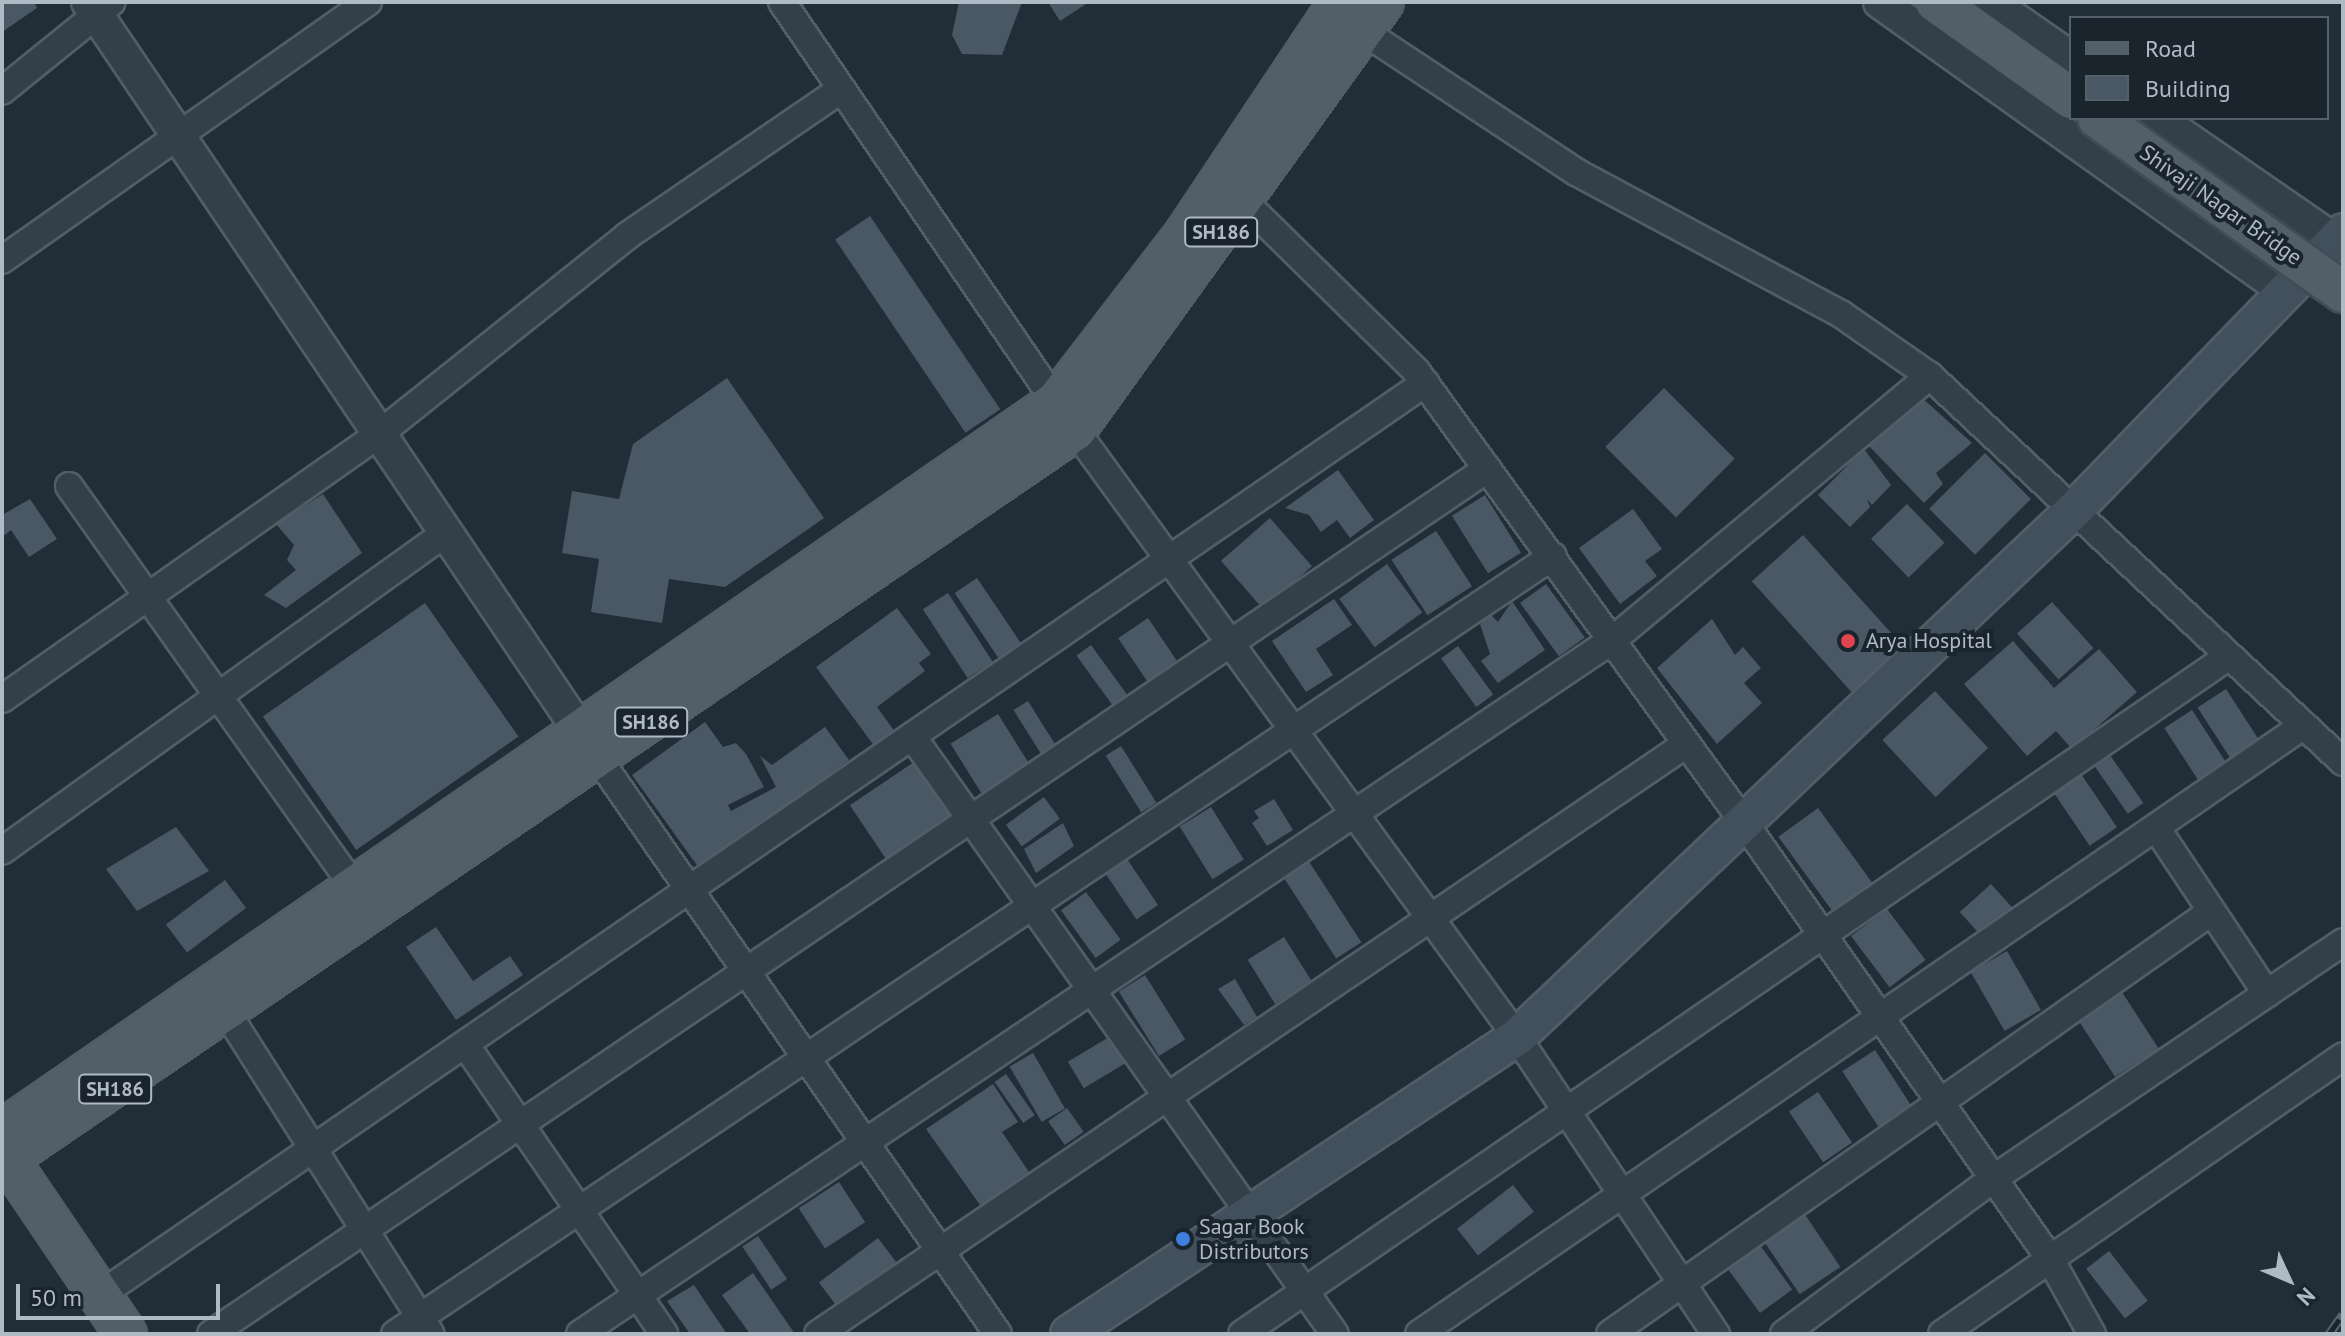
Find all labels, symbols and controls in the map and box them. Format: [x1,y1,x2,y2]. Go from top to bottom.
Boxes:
legend [2069,16,2329,120]
text: Road [2145,33,2196,64]
text: Building [2145,73,2231,104]
street label: Shivaji Nagar Bridge [2135,139,2307,271]
road number: SH186 [1183,216,1259,248]
place label: Arya Hospital [1866,628,1992,654]
marker: Arya Hospital [1837,630,1859,652]
road number: SH186 [613,706,689,738]
road number: SH186 [77,1073,153,1105]
place label: Sagar Book Distributors [1199,1213,1309,1264]
marker: Sagar Book Distributors [1174,1230,1192,1248]
north arrow [2249,1240,2329,1320]
scale bar [20,1268,224,1318]
text: 50 m [30,1282,82,1313]
text: N [2291,1282,2321,1312]

